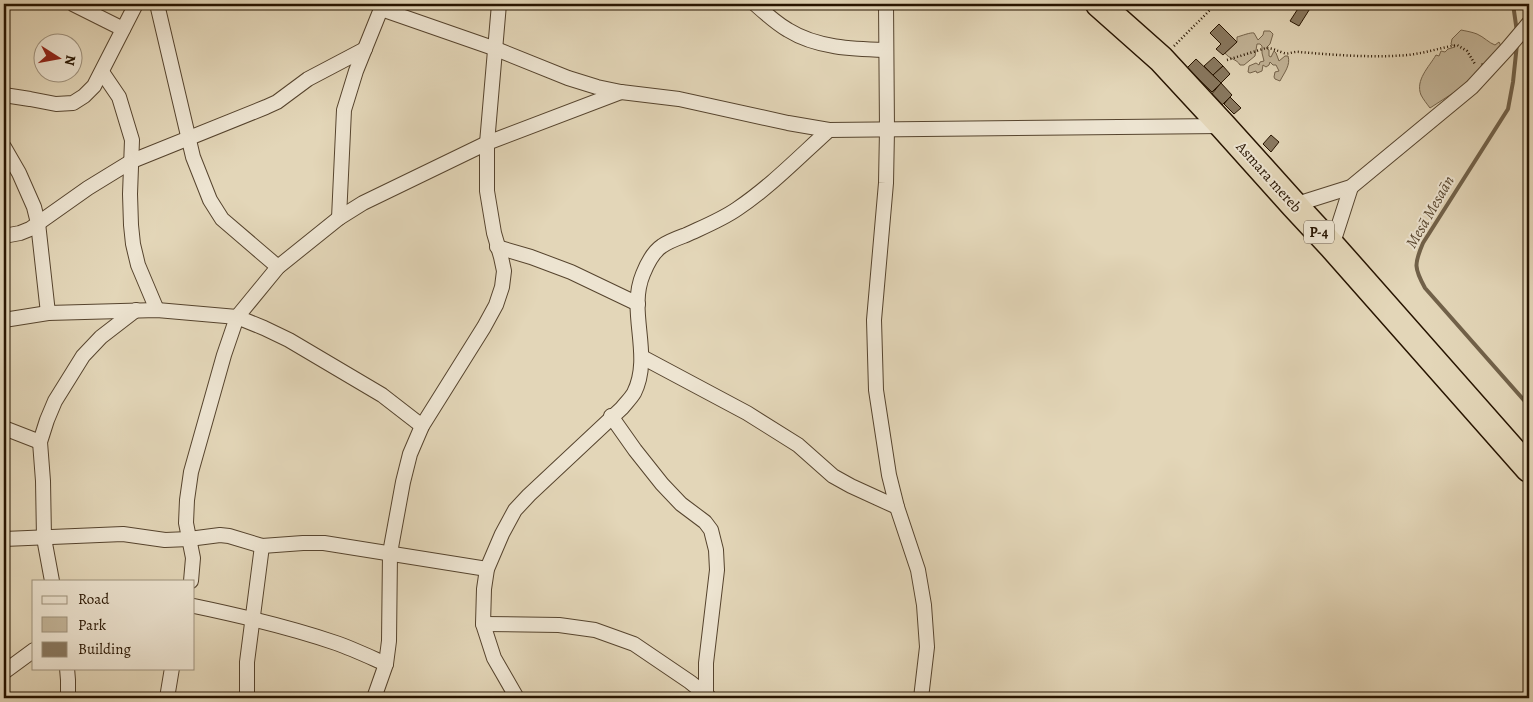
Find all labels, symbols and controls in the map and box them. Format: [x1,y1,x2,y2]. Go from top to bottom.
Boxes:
north arrow [32,32,82,82]
text: N [60,54,81,67]
street label: Asmara mereb [1231,137,1306,217]
water label: Mesā Mesaān [1400,172,1460,252]
road number: P-4 [1304,220,1334,243]
legend [32,580,195,670]
text: Road [78,589,110,609]
text: Park [78,615,107,635]
text: Building [78,639,131,659]

